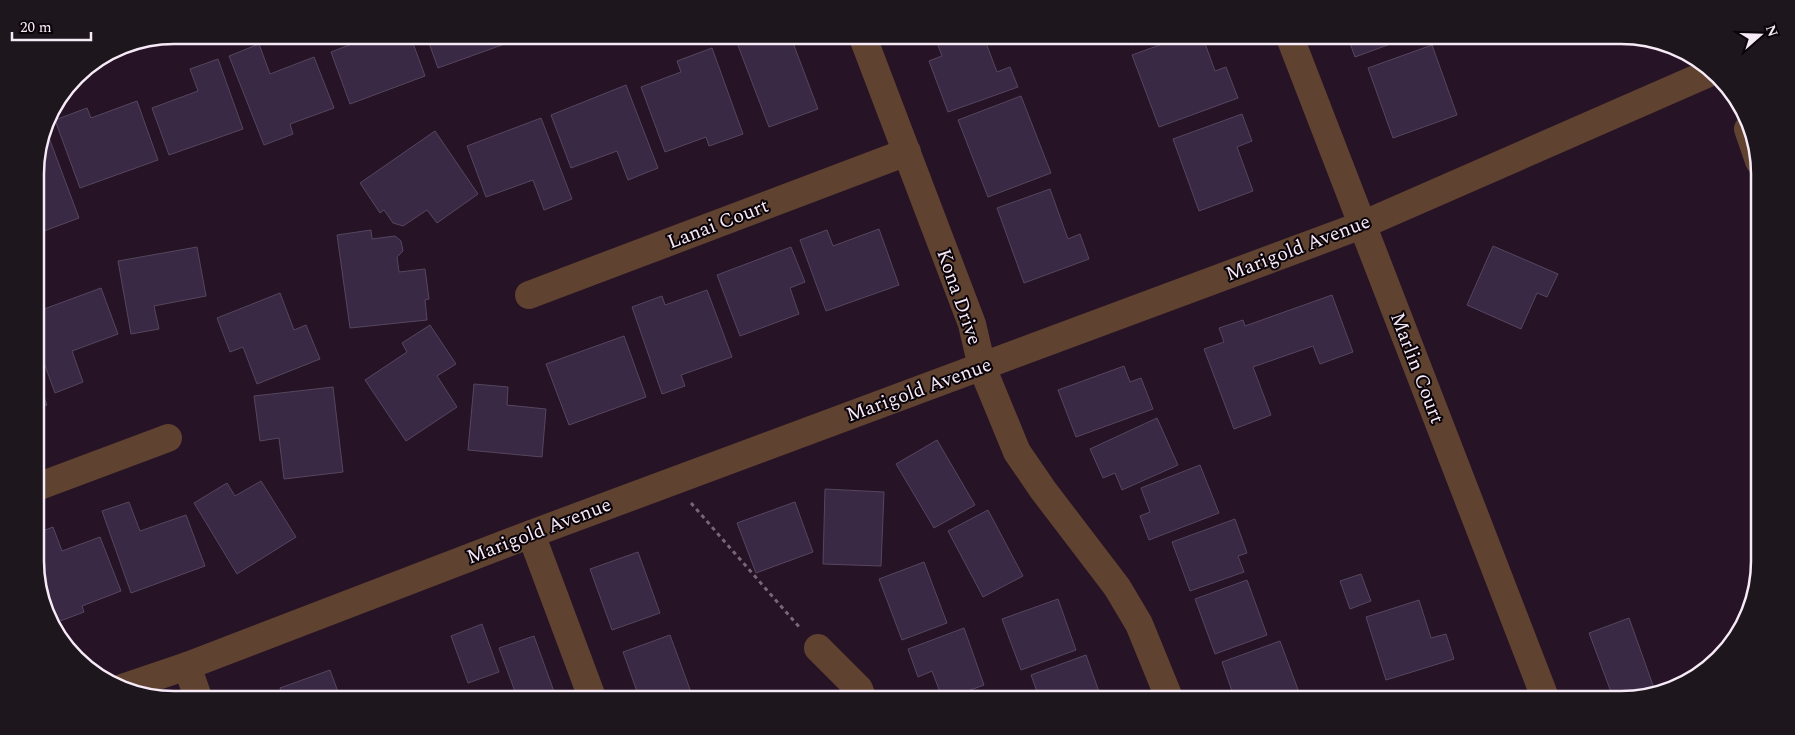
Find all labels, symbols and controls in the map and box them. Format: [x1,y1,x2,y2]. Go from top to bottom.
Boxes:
scale bar [12,10,91,42]
north arrow [1735,10,1785,60]
text: 20 m [20,16,52,39]
text: N [1760,22,1784,40]
street label: Lanai Court [663,191,773,257]
street label: Marigold Avenue [1221,207,1375,289]
street label: Kona Drive [929,245,989,349]
street label: Marlin Court [1382,308,1452,428]
street label: Marigold Avenue [842,350,996,430]
street label: Marigold Avenue [462,490,616,572]

